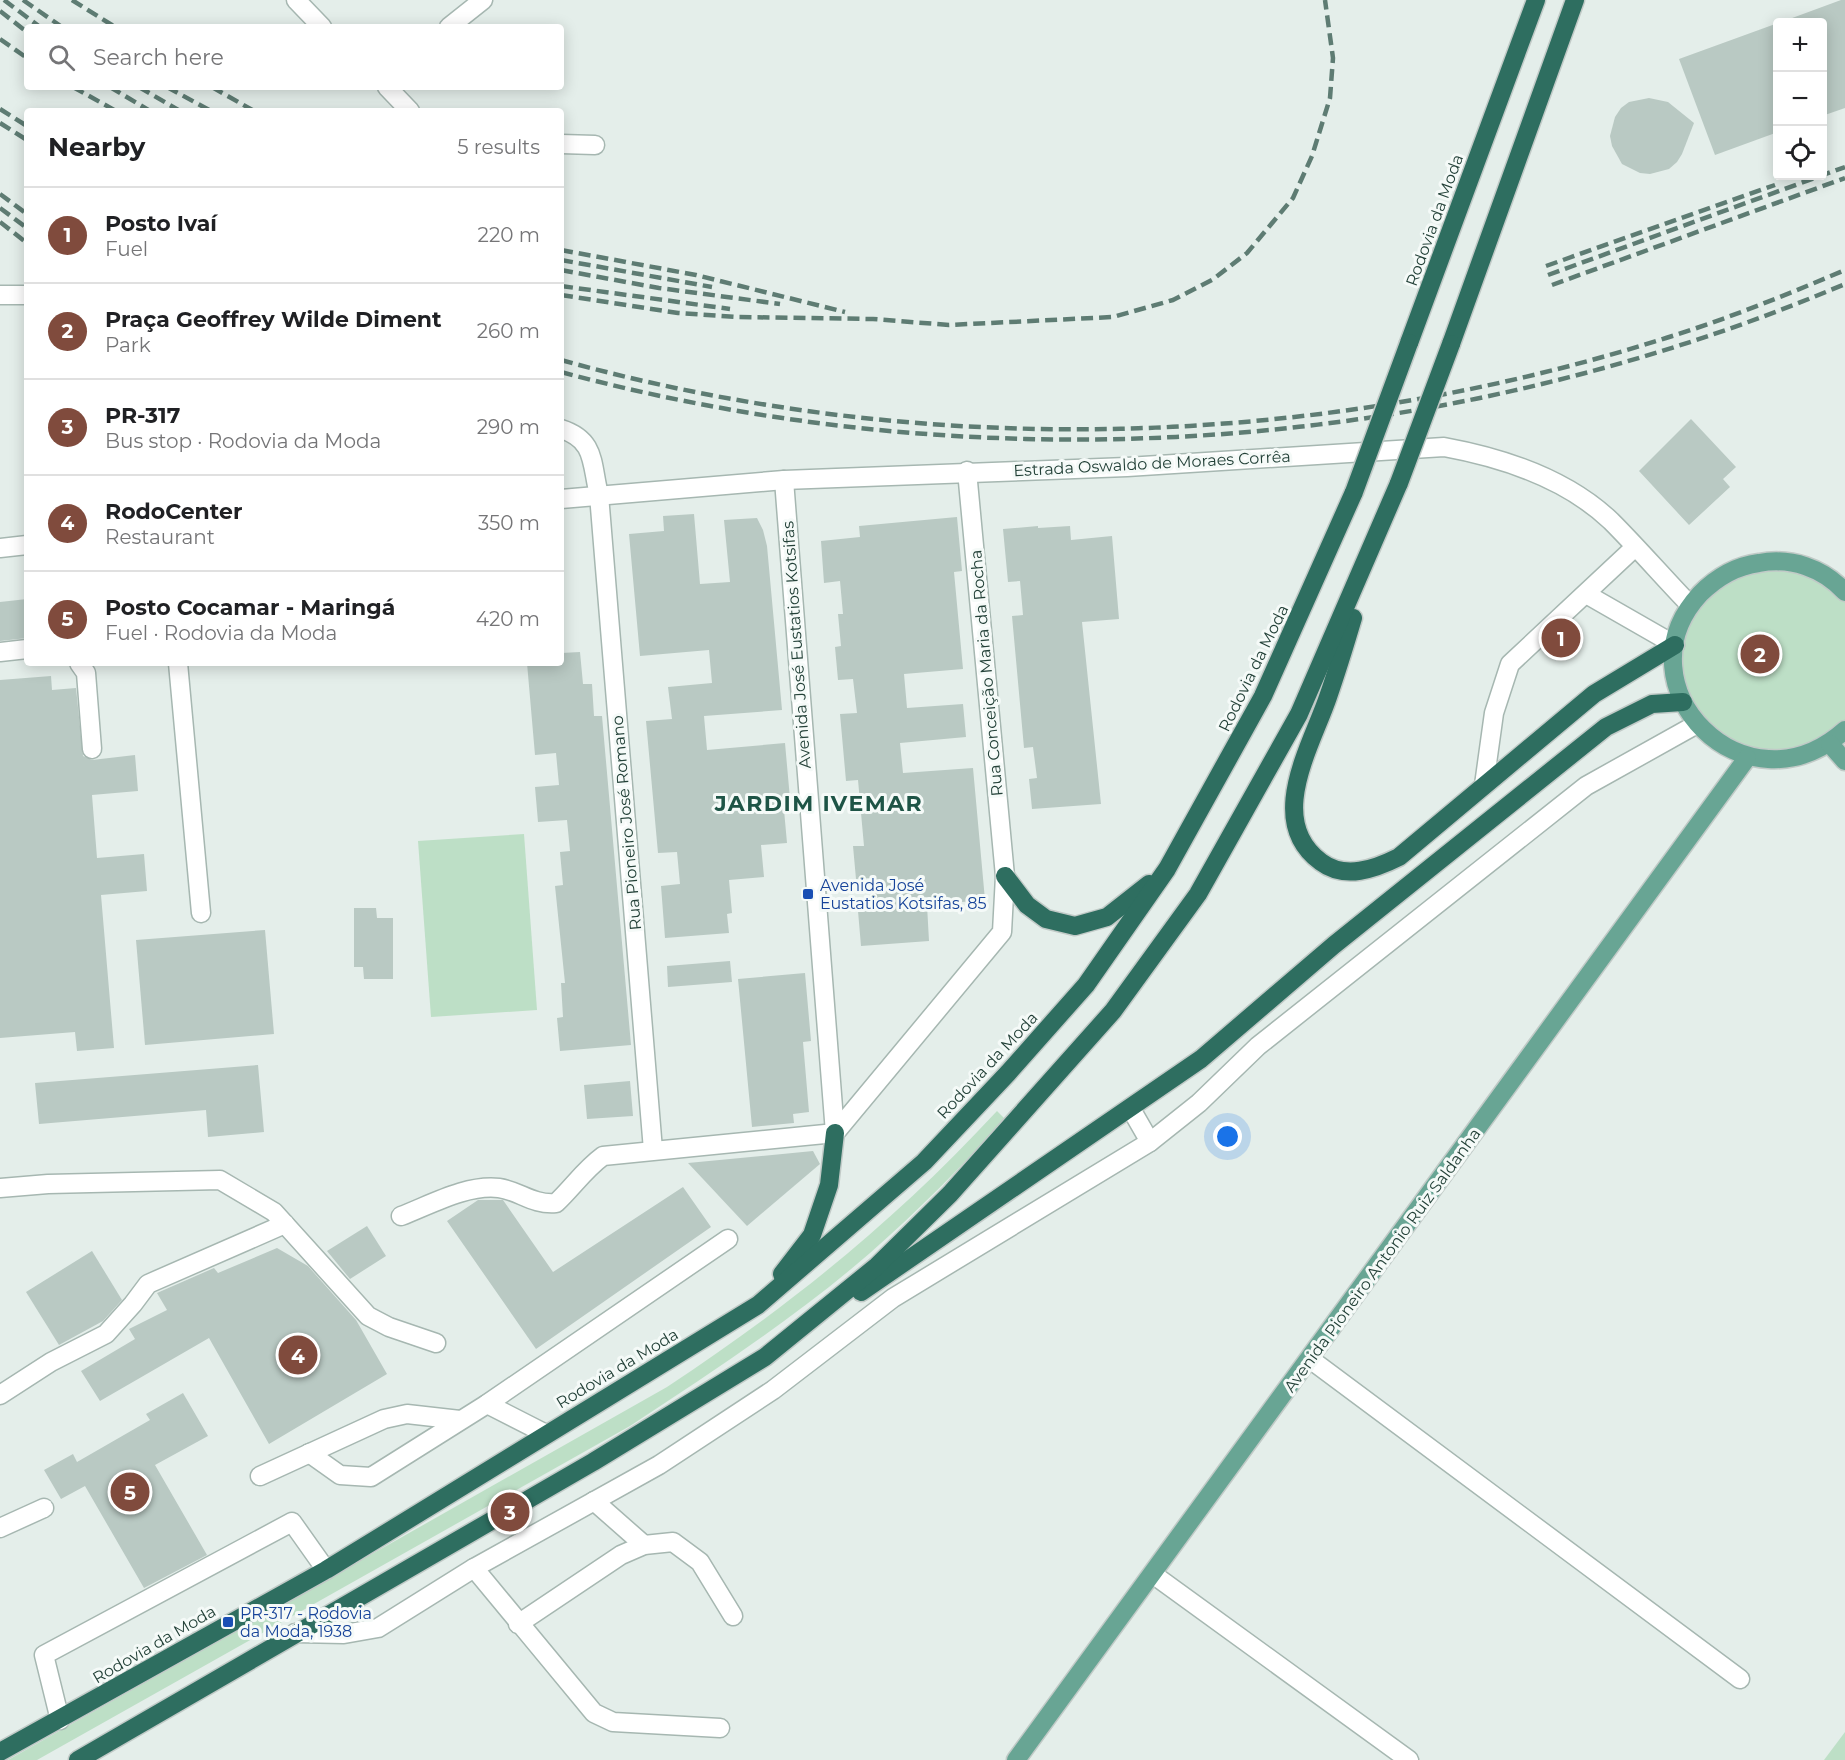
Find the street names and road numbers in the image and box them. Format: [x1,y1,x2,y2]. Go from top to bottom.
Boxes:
street label: Rodovia da Moda [1402,152,1467,289]
street label: Estrada Oswaldo de Moraes Corrêa [1013,447,1291,480]
street label: Avenida José Eustatios Kotsifas [778,520,815,769]
street label: Rua Conceição Maria da Rocha [966,549,1007,797]
street label: Rodovia da Moda [1214,602,1292,735]
street label: Rua Pioneiro José Romano [608,715,645,931]
street label: Rodovia da Moda [933,1008,1042,1123]
street label: Avenida Pioneiro Antonio Ruiz Saldanha [1280,1125,1485,1396]
street label: Rodovia da Moda [553,1325,682,1412]
street label: Rodovia da Moda [89,1601,219,1687]

